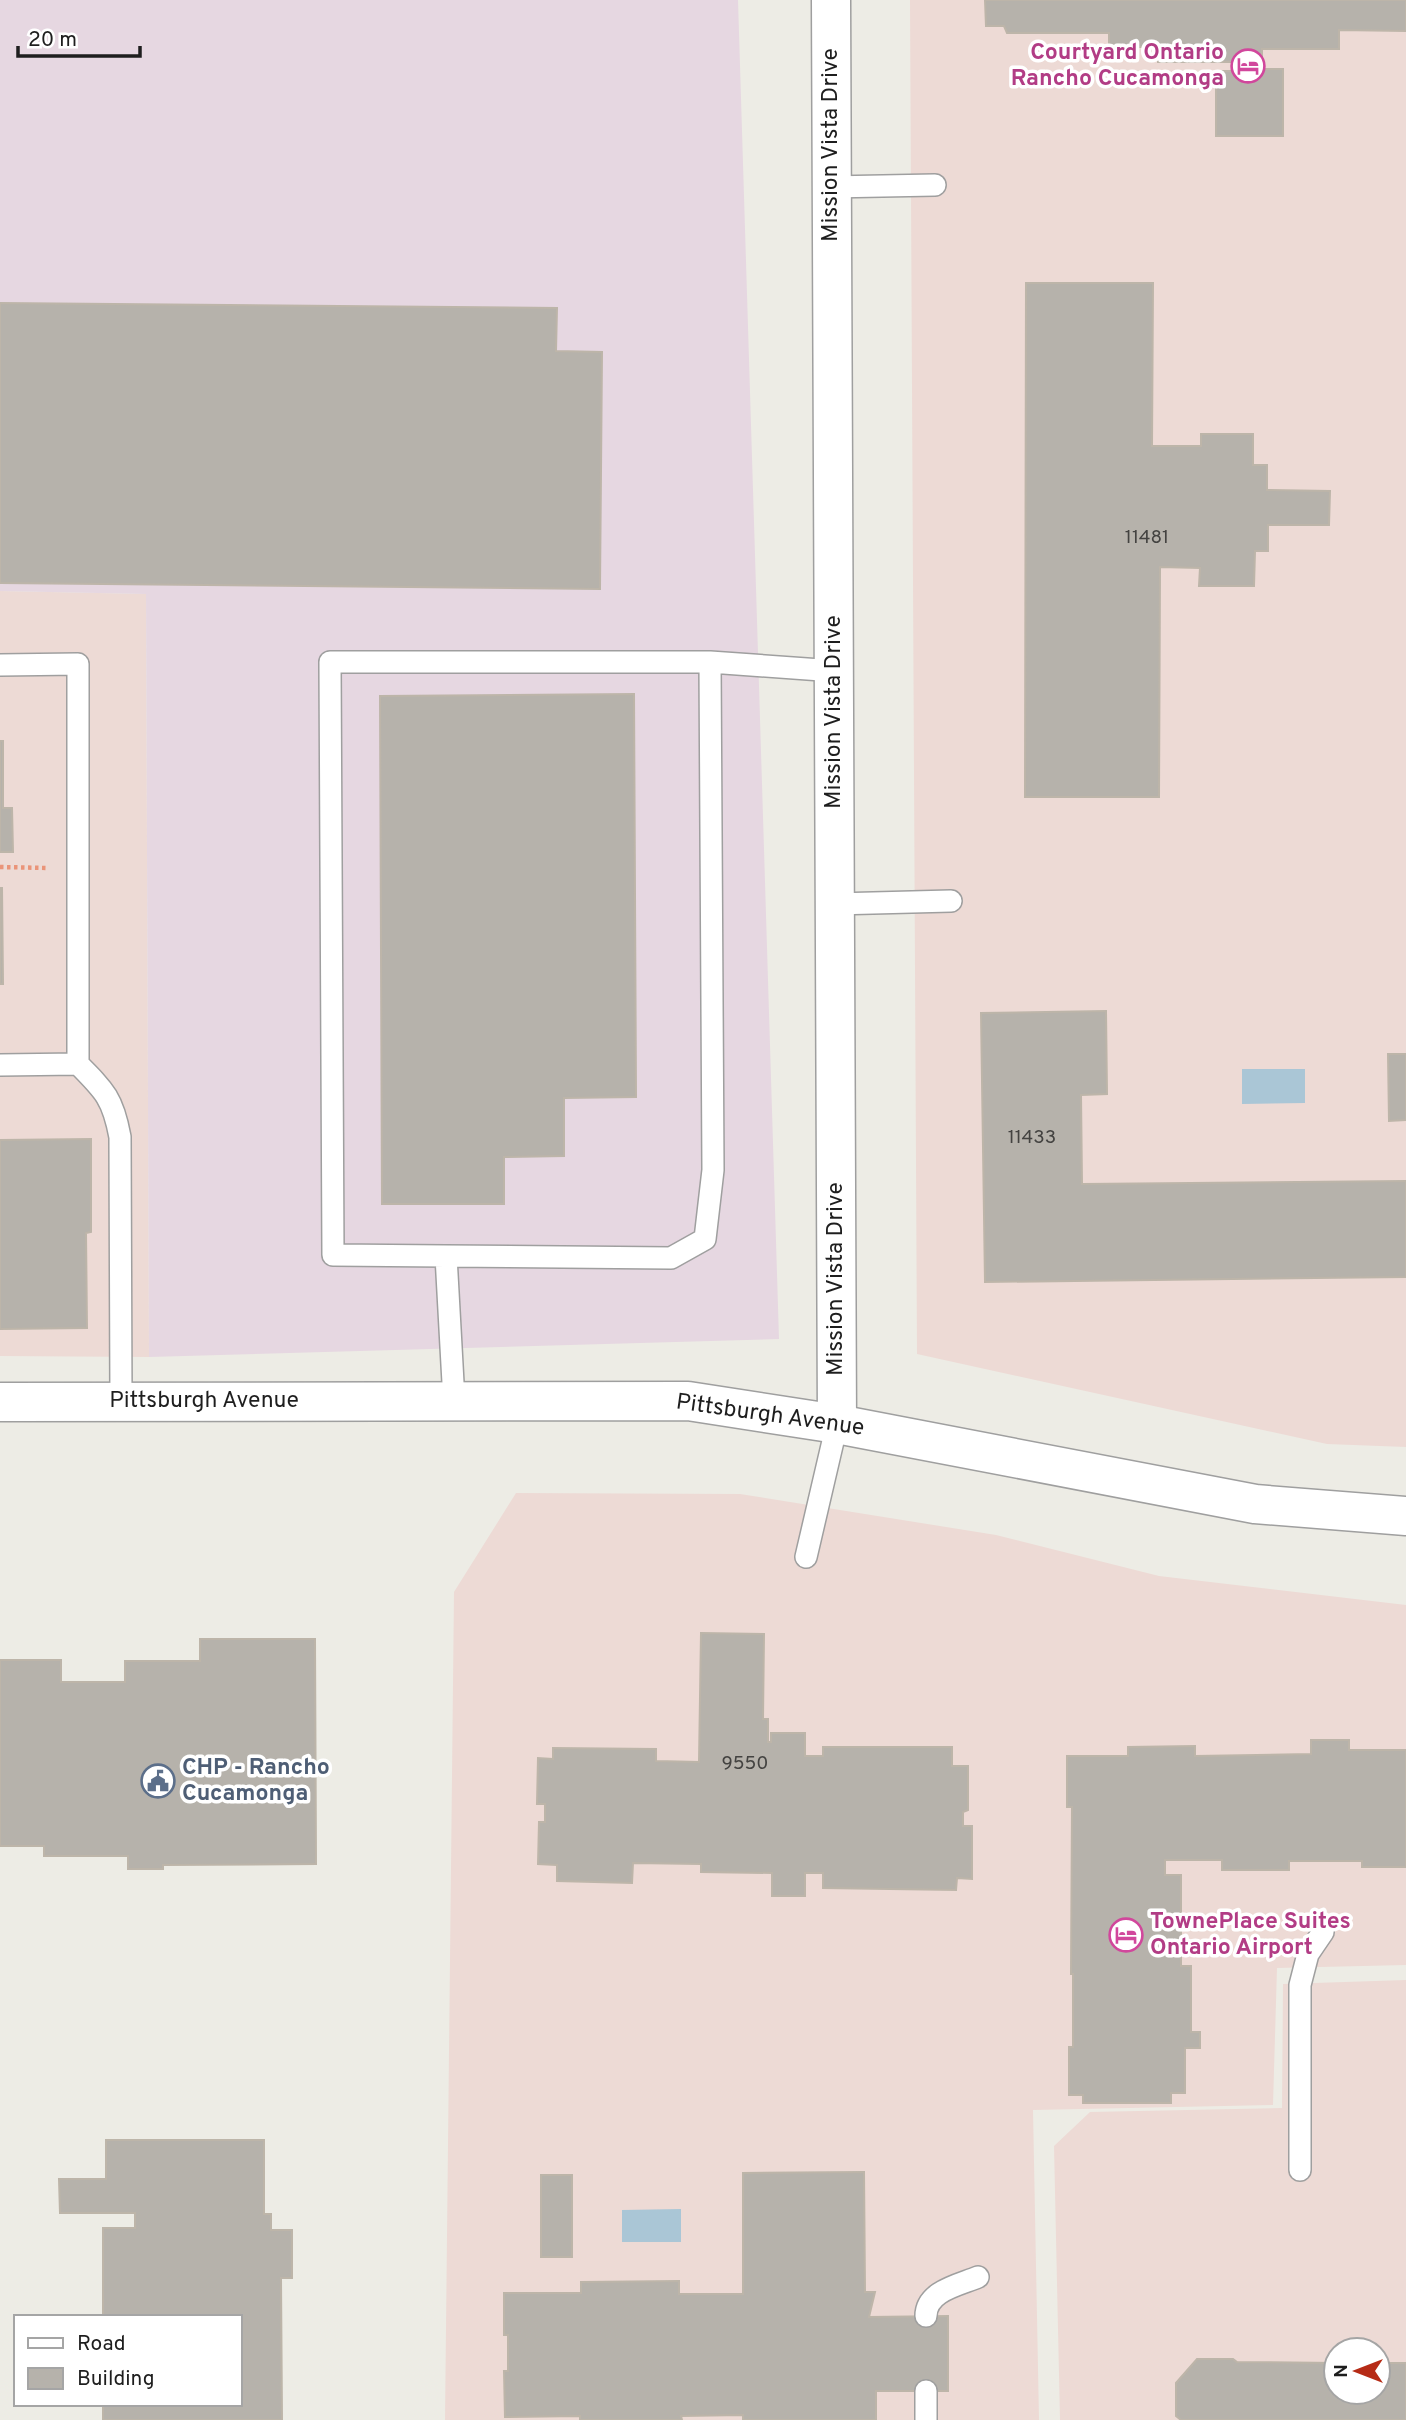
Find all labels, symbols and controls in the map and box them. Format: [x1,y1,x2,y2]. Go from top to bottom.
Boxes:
scale bar [18,14,140,58]
text: 20 m [28,27,77,54]
place label: Courtyard Ontario Rancho Cucamonga [1011,39,1224,94]
hotel icon: Courtyard Ontario Rancho Cucamonga [1229,47,1267,85]
street label: Mission Vista Drive [817,48,846,242]
house number: 11481 [1125,526,1169,550]
street label: Mission Vista Drive [820,615,849,809]
house number: 11433 [1008,1126,1056,1150]
street label: Mission Vista Drive [822,1182,851,1376]
street label: Pittsburgh Avenue [109,1387,299,1416]
street label: Pittsburgh Avenue [674,1388,866,1444]
house number: 9550 [721,1752,769,1776]
place label: CHP - Rancho Cucamonga [182,1754,330,1809]
public building icon: CHP - Rancho Cucamonga [139,1762,177,1800]
place label: TownePlace Suites Ontario Airport [1150,1908,1351,1963]
hotel icon: TownePlace Suites Ontario Airport [1107,1916,1145,1954]
legend [14,2315,242,2406]
text: Road [77,2331,126,2358]
north arrow [1322,2336,1392,2406]
text: N [1330,2364,1354,2378]
text: Building [77,2366,155,2393]

